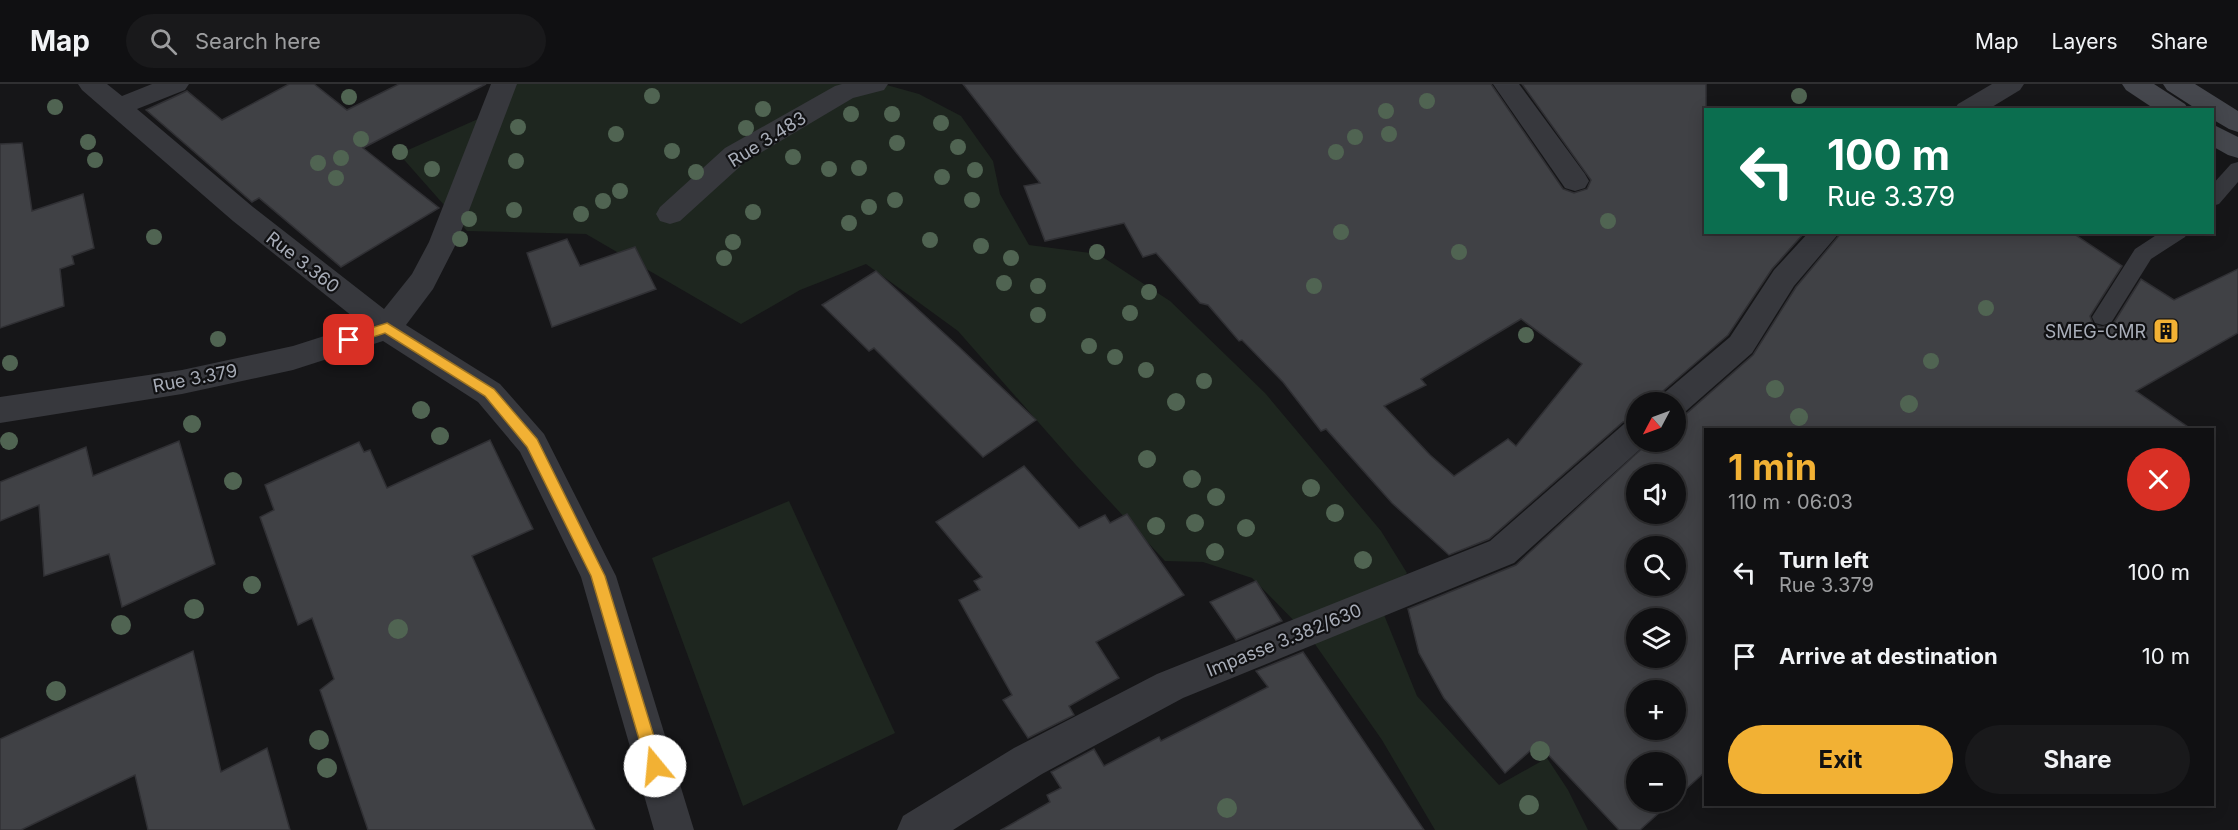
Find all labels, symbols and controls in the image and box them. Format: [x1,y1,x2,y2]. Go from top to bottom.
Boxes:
search box [126,14,546,68]
text: Map [30,24,90,58]
icon: search [147,25,180,58]
text: Search here [195,28,321,54]
text: Map [1975,29,2019,54]
text: Layers [2052,29,2118,54]
text: Share [2151,29,2208,54]
street label: Rue 3.483 [724,107,810,171]
text: 100 m [1827,129,1950,180]
icon: left [1728,132,1806,210]
text: Rue 3.379 [1827,180,1955,213]
street label: Rue 3.360 [262,227,344,297]
pin [323,314,374,365]
building icon: SMEG-CMR [2151,316,2181,346]
place label: SMEG-CMR [2045,321,2146,342]
icon: arrive [332,323,365,356]
street label: Rue 3.379 [151,360,239,396]
north arrow [1626,392,1686,452]
map controls [1626,392,1686,812]
text: 1 min [1728,445,1817,489]
button: close [2127,448,2190,511]
button: sound [1626,464,1686,524]
text: 110 m · 06:03 [1728,490,1853,514]
button: search [1626,536,1686,596]
text: Turn left [1779,547,1869,573]
icon: left [1728,556,1761,589]
text: 100 m [2128,559,2190,585]
text: Rue 3.379 [1779,573,1874,597]
street label: Impasse 3.382/630 [1203,599,1365,681]
button: layers [1626,608,1686,668]
icon: arrive [1728,640,1761,673]
text: Arrive at destination [1779,643,1998,669]
text: 10 m [2142,643,2190,669]
button: + [1626,680,1686,740]
button: Exit [1728,725,1953,794]
button: Share [1965,725,2190,794]
position arrow [623,734,687,798]
button: − [1626,752,1686,812]

